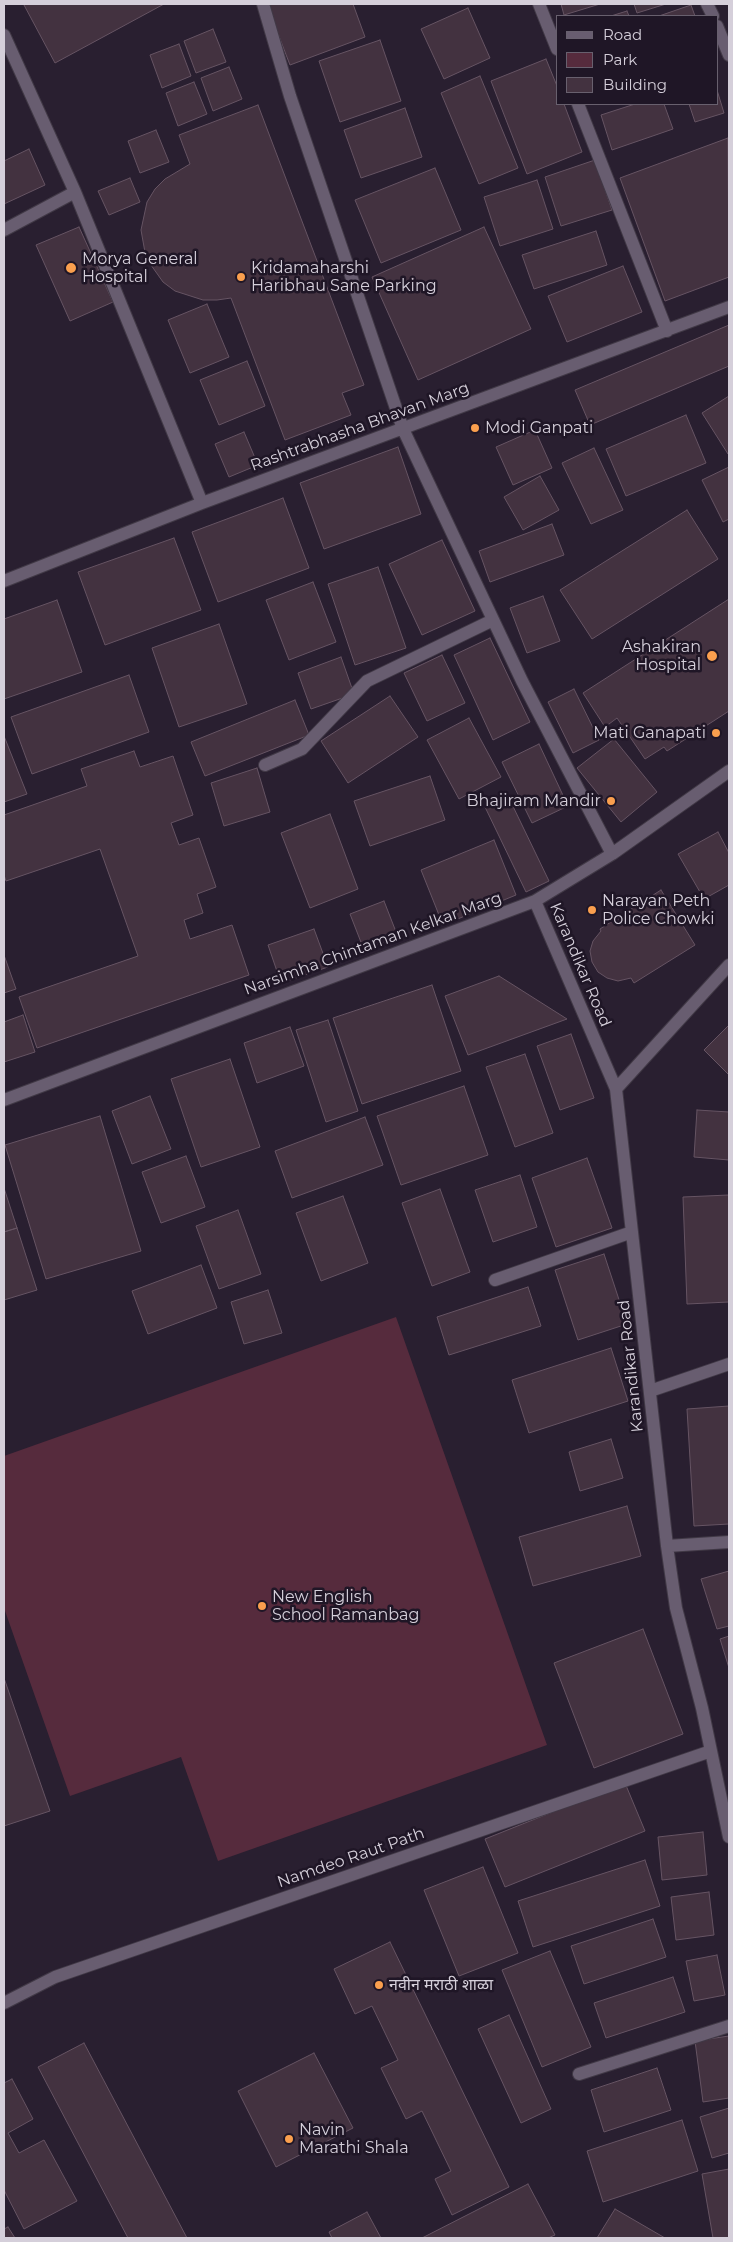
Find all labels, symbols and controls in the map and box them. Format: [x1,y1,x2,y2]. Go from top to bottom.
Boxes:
legend [556,15,718,105]
text: Road [603,25,642,44]
text: Park [603,50,637,69]
text: Building [603,75,667,94]
place label: Morya General Hospital [82,249,198,287]
place label: Kridamaharshi Haribhau Sane Parking [251,258,437,296]
marker: Morya General Hospital [64,261,78,275]
marker: Kridamaharshi Haribhau Sane Parking [235,271,247,283]
street label: Rashtrabhasha Bhavan Marg [248,378,472,476]
place label: Modi Ganpati [485,418,593,438]
marker: Modi Ganpati [469,422,481,434]
place label: Ashakiran Hospital [622,637,701,675]
marker: Ashakiran Hospital [705,649,719,663]
place label: Mati Ganapati [593,723,706,743]
marker: Mati Ganapati [710,727,722,739]
place label: Bhajiram Mandir [467,791,601,811]
marker: Bhajiram Mandir [605,795,617,807]
street label: Narsimha Chintaman Kelkar Marg [241,888,505,1000]
place label: Narayan Peth Police Chowki [602,891,715,929]
street label: Karandikar Road [545,900,615,1030]
marker: Narayan Peth Police Chowki [586,904,598,916]
street label: Karandikar Road [614,1299,648,1433]
place label: New English School Ramanbag [272,1587,419,1625]
marker: New English School Ramanbag [256,1600,268,1612]
street label: Namdeo Raut Path [275,1824,427,1892]
place label: नवीन मराठी शाळा [389,1975,493,1995]
marker: नवीन मराठी शाळा [373,1979,385,1991]
place label: Navin Marathi Shala [299,2120,409,2158]
marker: Navin Marathi Shala [283,2133,295,2145]

